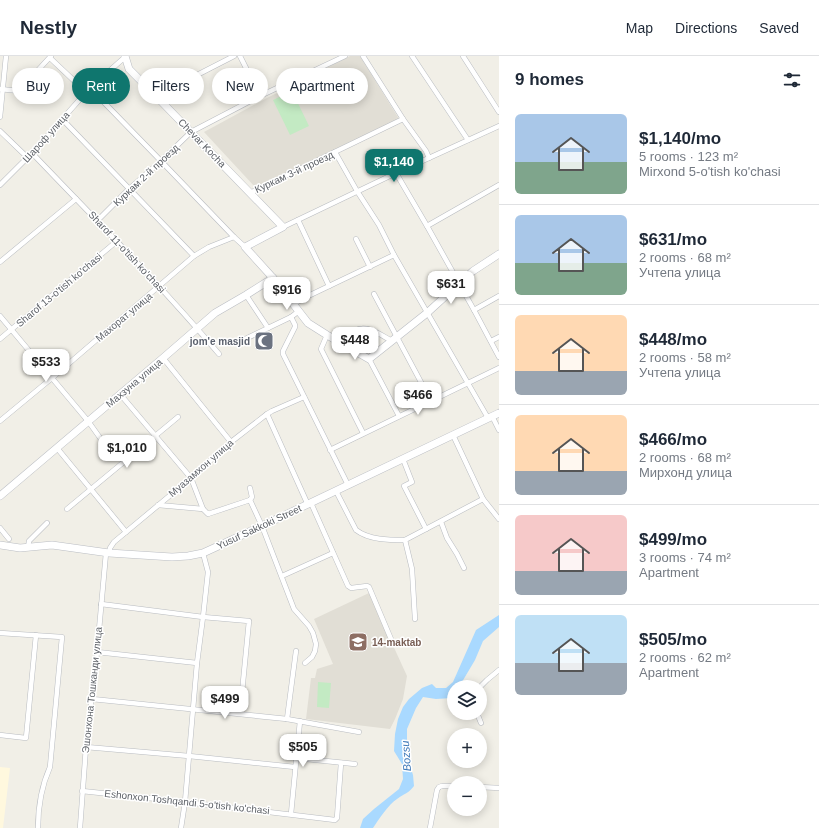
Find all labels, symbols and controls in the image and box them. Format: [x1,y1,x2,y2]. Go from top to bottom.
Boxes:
text: Nestly [20,17,77,38]
text: Map [626,20,653,36]
text: Directions [675,20,737,36]
text: Saved [759,20,799,36]
chip: Buy [12,68,64,104]
chip: Rent [72,68,130,104]
chip: Filters [138,68,204,104]
chip: New [212,68,268,104]
chip: Apartment [276,68,368,104]
icon: filters [781,69,803,91]
text: 9 homes [515,70,584,89]
street label: Шароф улица [20,109,72,165]
street label: Chevar Kocha [176,116,228,170]
text: $1,140/mo [639,129,721,148]
icon: home [547,130,595,178]
street label: Куркам 2-й проезд [111,142,181,208]
street label: Куркам 3-й проезд [253,149,335,195]
pin: $1,140 [361,149,427,183]
text: 5 rooms · 123 m² [639,149,738,164]
text: $1,140 [374,154,414,169]
text: Mirxond 5-o'tish ko'chasi [639,164,781,179]
street label: Sharof 11-o'tish ko'chasi [86,209,168,295]
text: $631/mo [639,230,707,249]
icon: home [547,231,595,279]
text: 2 rooms · 68 m² [639,250,731,265]
street label: Sharof 13-o'tish ko'chasi [14,251,104,329]
text: Учтепа улица [639,265,721,280]
pin: $631 [427,271,475,305]
text: $631 [437,276,465,291]
pin: $916 [263,277,311,311]
text: $916 [273,282,301,297]
street label: Махорат улица [94,290,155,344]
pin: $448 [331,327,379,361]
mosque icon: jom'e masjid [253,330,275,352]
text: $448/mo [639,330,707,349]
icon: home [547,331,595,379]
text: $448 [341,332,369,347]
place label: jom'e masjid [189,336,250,347]
pin: $533 [22,349,70,383]
text: 2 rooms · 58 m² [639,350,731,365]
text: $533 [32,354,60,369]
street label: Махзуна улица [104,356,165,410]
text: Учтепа улица [639,365,721,380]
pin: $466 [394,382,442,416]
text: $466 [404,387,432,402]
text: $466/mo [639,430,707,449]
icon: home [547,431,595,479]
pin: $1,010 [94,435,160,469]
street label: Муазамхон улица [166,437,236,499]
text: $1,010 [107,440,147,455]
text: 2 rooms · 68 m² [639,450,731,465]
text: Мирхонд улица [639,465,732,480]
street label: Yusuf Sakkoki Street [215,502,303,551]
text: $499/mo [639,530,707,549]
icon: home [547,531,595,579]
text: 3 rooms · 74 m² [639,550,731,565]
text: Apartment [639,565,699,580]
street label: Эшонхона Тошканди улица [80,626,104,754]
text: $505/mo [639,630,707,649]
school or university icon: 14-maktab [347,631,369,653]
icon: home [547,631,595,679]
place label: 14-maktab [372,637,421,648]
text: 2 rooms · 62 m² [639,650,731,665]
text: Apartment [639,665,699,680]
map controls [447,680,487,816]
button: layers [447,680,487,720]
pin: $499 [201,686,249,720]
text: $499 [211,691,239,706]
button: + [447,728,487,768]
pin: $505 [279,734,327,768]
text: $505 [289,739,317,754]
water label: Bozsu [399,740,413,772]
button: − [447,776,487,816]
street label: Eshonxon Toshqandi 5-o'tish ko'chasi [104,788,270,816]

